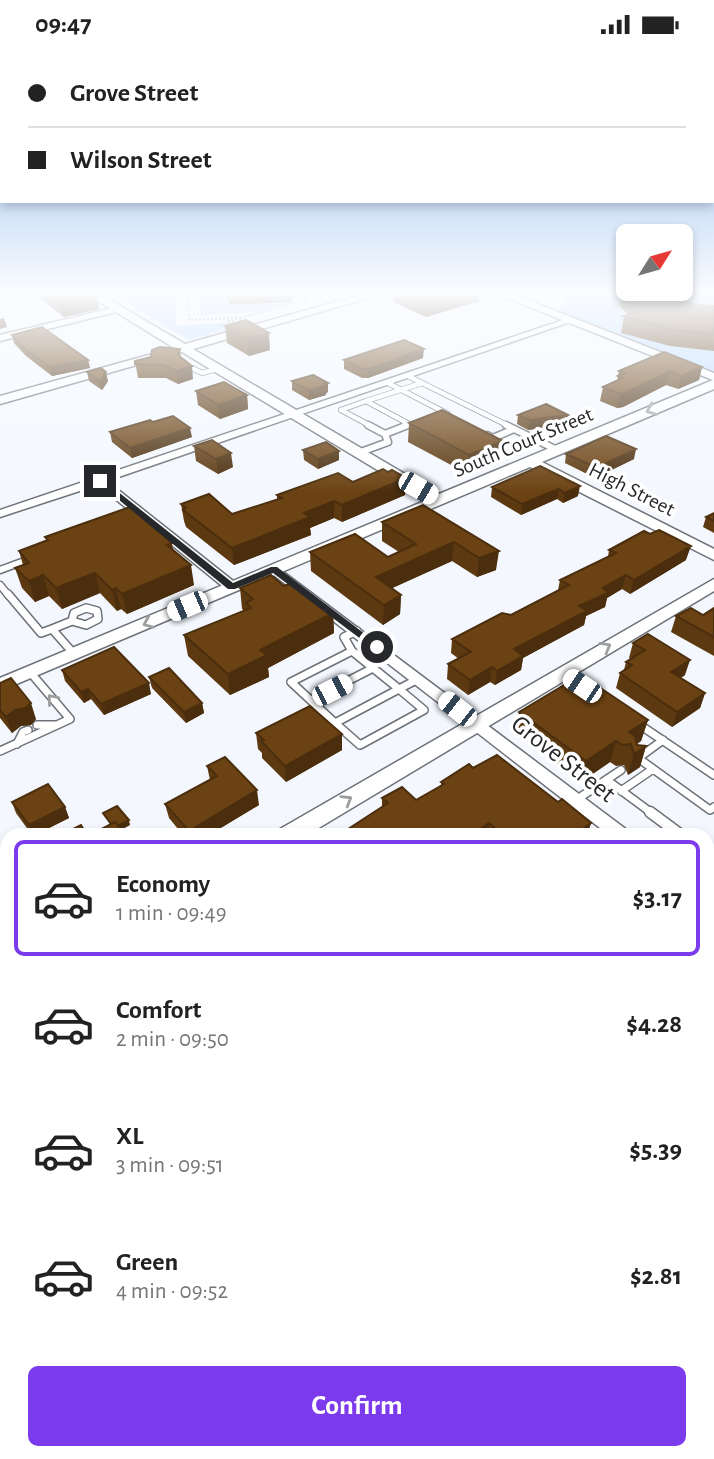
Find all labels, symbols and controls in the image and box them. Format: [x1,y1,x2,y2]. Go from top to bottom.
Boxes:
text: 09:47 [35,11,91,37]
text: Grove Street [70,80,198,106]
text: Wilson Street [70,147,212,173]
north arrow [616,224,693,301]
map controls [616,224,693,301]
one-way arrow [646,402,658,416]
street label: South Court Street [450,404,596,481]
street label: High Street [585,459,678,520]
route end [84,465,116,497]
car [395,468,442,508]
car [164,588,211,624]
one-way arrow [143,614,155,628]
route start [361,631,393,663]
one-way arrow [599,642,611,655]
car [559,666,606,706]
car [309,671,356,709]
car [434,688,481,730]
one-way arrow [48,694,60,707]
street label: Grove Street [507,710,620,807]
one-way arrow [339,795,352,808]
icon: car [32,867,95,930]
text: Economy [116,871,210,897]
text: $3.17 [633,885,682,911]
text: 1 min · 09:49 [116,902,227,925]
icon: car [32,993,95,1056]
text: Comfort [116,997,201,1023]
text: $4.28 [626,1011,682,1037]
text: 2 min · 09:50 [116,1028,229,1051]
icon: car [32,1119,95,1182]
text: XL [116,1123,143,1149]
text: $5.39 [629,1137,682,1163]
text: 3 min · 09:51 [116,1154,224,1177]
icon: car [32,1245,95,1308]
text: Green [116,1249,178,1275]
text: $2.81 [630,1263,682,1289]
text: 4 min · 09:52 [116,1280,228,1303]
button: Confirm [28,1366,686,1446]

